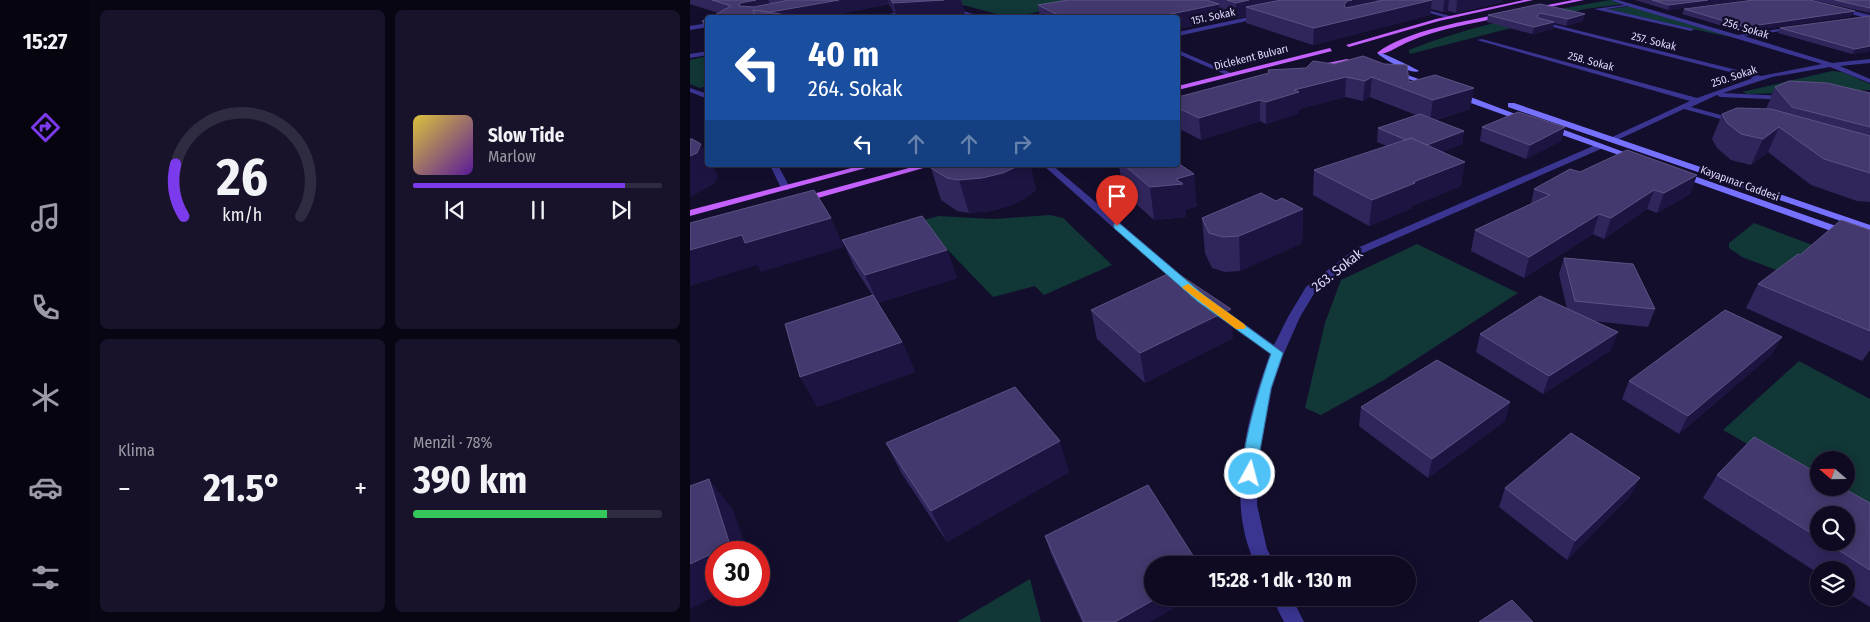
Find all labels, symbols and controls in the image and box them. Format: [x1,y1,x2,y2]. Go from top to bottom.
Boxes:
street label: 151. Sokak [1190,5,1237,27]
street label: 256. Sokak [1721,15,1771,42]
text: 15:27 [23,28,67,55]
street label: 257. Sokak [1630,30,1678,54]
text: 40 m [808,33,879,75]
icon: left [725,35,790,100]
street label: Diclekent Bulvarı [1213,42,1290,73]
street label: 258. Sokak [1566,49,1616,74]
street label: 250. Sokak [1710,63,1759,90]
text: 264. Sokak [808,75,903,102]
icon: directions [28,110,63,145]
text: Slow Tide [488,124,564,147]
icon: left [849,130,877,158]
icon: ahead [902,130,930,158]
icon: ahead [955,130,983,158]
icon: right [1008,130,1036,158]
text: 26 [216,146,268,209]
text: Marlow [488,147,536,166]
street label: Kayapınar Caddesi [1699,163,1781,204]
pin [1096,175,1138,226]
icon: arrive [1103,182,1131,210]
icon: previous [441,196,469,224]
icon: pause [524,196,552,224]
icon: next [607,196,635,224]
icon: music [28,200,63,235]
text: km/h [223,204,262,226]
street label: 263. Sokak [1309,245,1366,295]
icon: phone [28,290,63,325]
icon: climate [28,380,63,415]
text: Menzil · 78% [413,433,492,452]
text: Klima [118,441,155,460]
position arrow [1223,447,1275,499]
north arrow [1810,451,1855,496]
map controls [1810,451,1855,606]
text: 390 km [413,457,527,503]
text: 21.5° [203,465,282,511]
icon: car [28,470,63,505]
text: − [118,472,131,505]
text: + [354,472,367,505]
button: search [1810,506,1855,551]
speed limit sign: 30 [705,541,770,606]
icon: filters [28,560,63,595]
button: layers [1810,561,1855,606]
text: 15:28 · 1 dk · 130 m [1209,569,1351,592]

